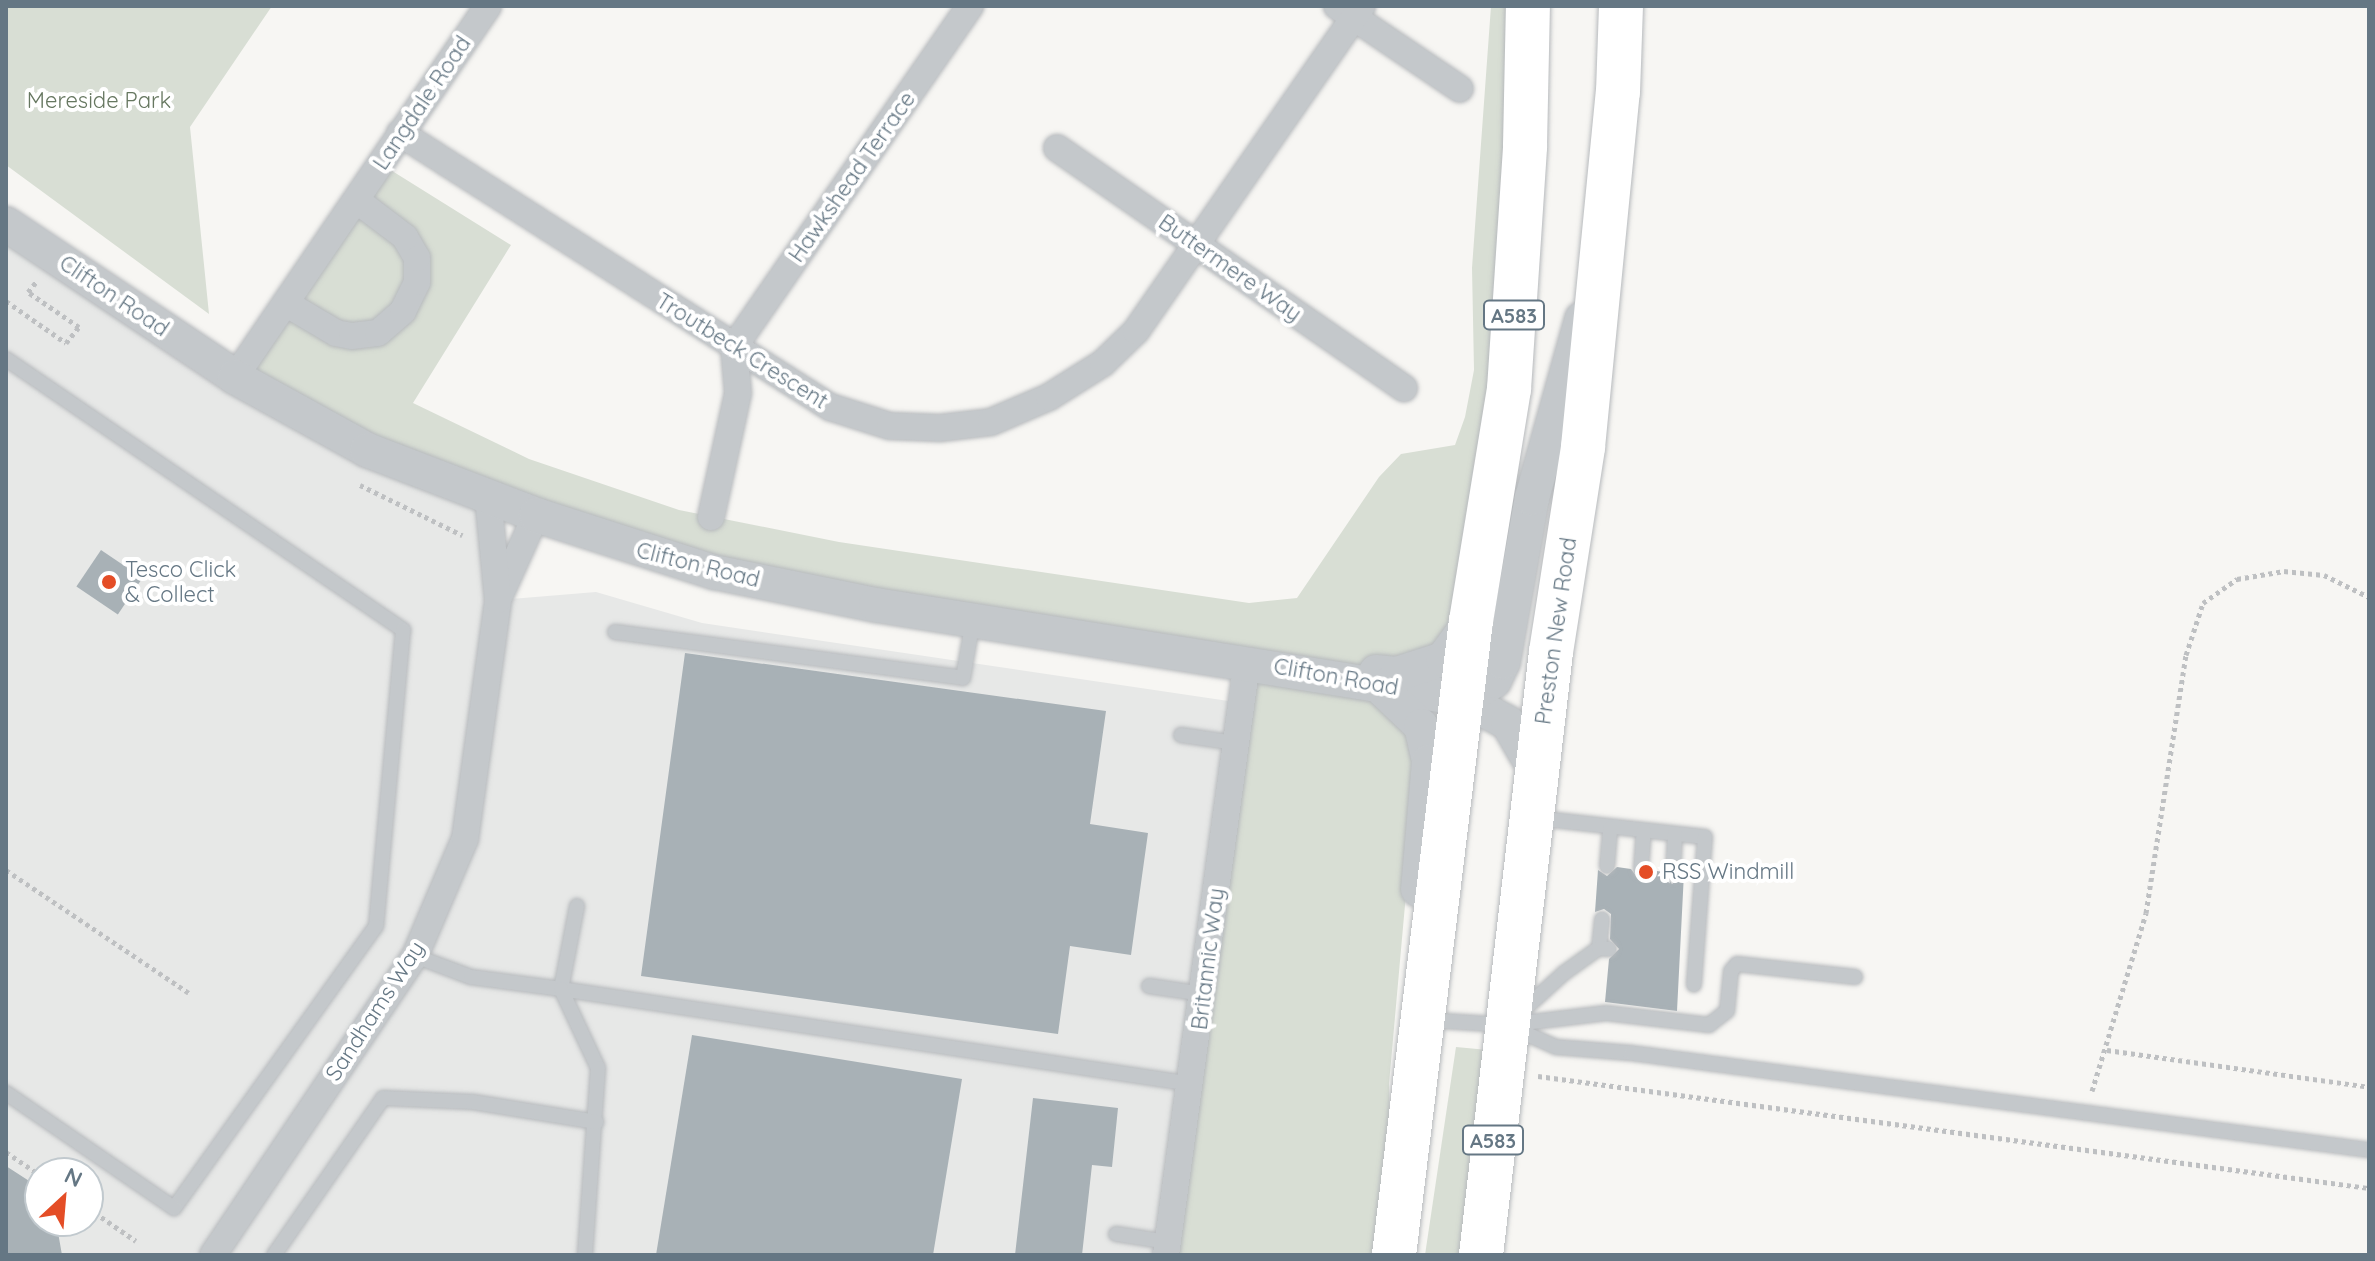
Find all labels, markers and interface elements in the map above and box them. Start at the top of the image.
street label: Langdale Road [368,31,476,175]
street label: Hawkshead Terrace [783,87,921,267]
park label: Mereside Park [27,88,171,114]
street label: Buttermere Way [1153,209,1307,327]
street label: Clifton Road [54,250,174,342]
street label: Troutbeck Crescent [651,288,833,414]
road number: A583 [1482,299,1546,331]
street label: Preston New Road [1530,536,1582,726]
street label: Clifton Road [634,537,762,593]
place label: Tesco Click & Collect [125,556,236,608]
marker: Tesco Click & Collect [100,573,118,591]
street label: Clifton Road [1272,653,1400,701]
place label: RSS Windmill [1662,859,1794,885]
marker: RSS Windmill [1637,863,1655,881]
street label: Britannic Way [1186,887,1230,1031]
street label: Sandhams Way [320,936,430,1086]
road number: A583 [1461,1124,1525,1156]
north arrow [24,1157,104,1237]
text: N [60,1161,87,1193]

